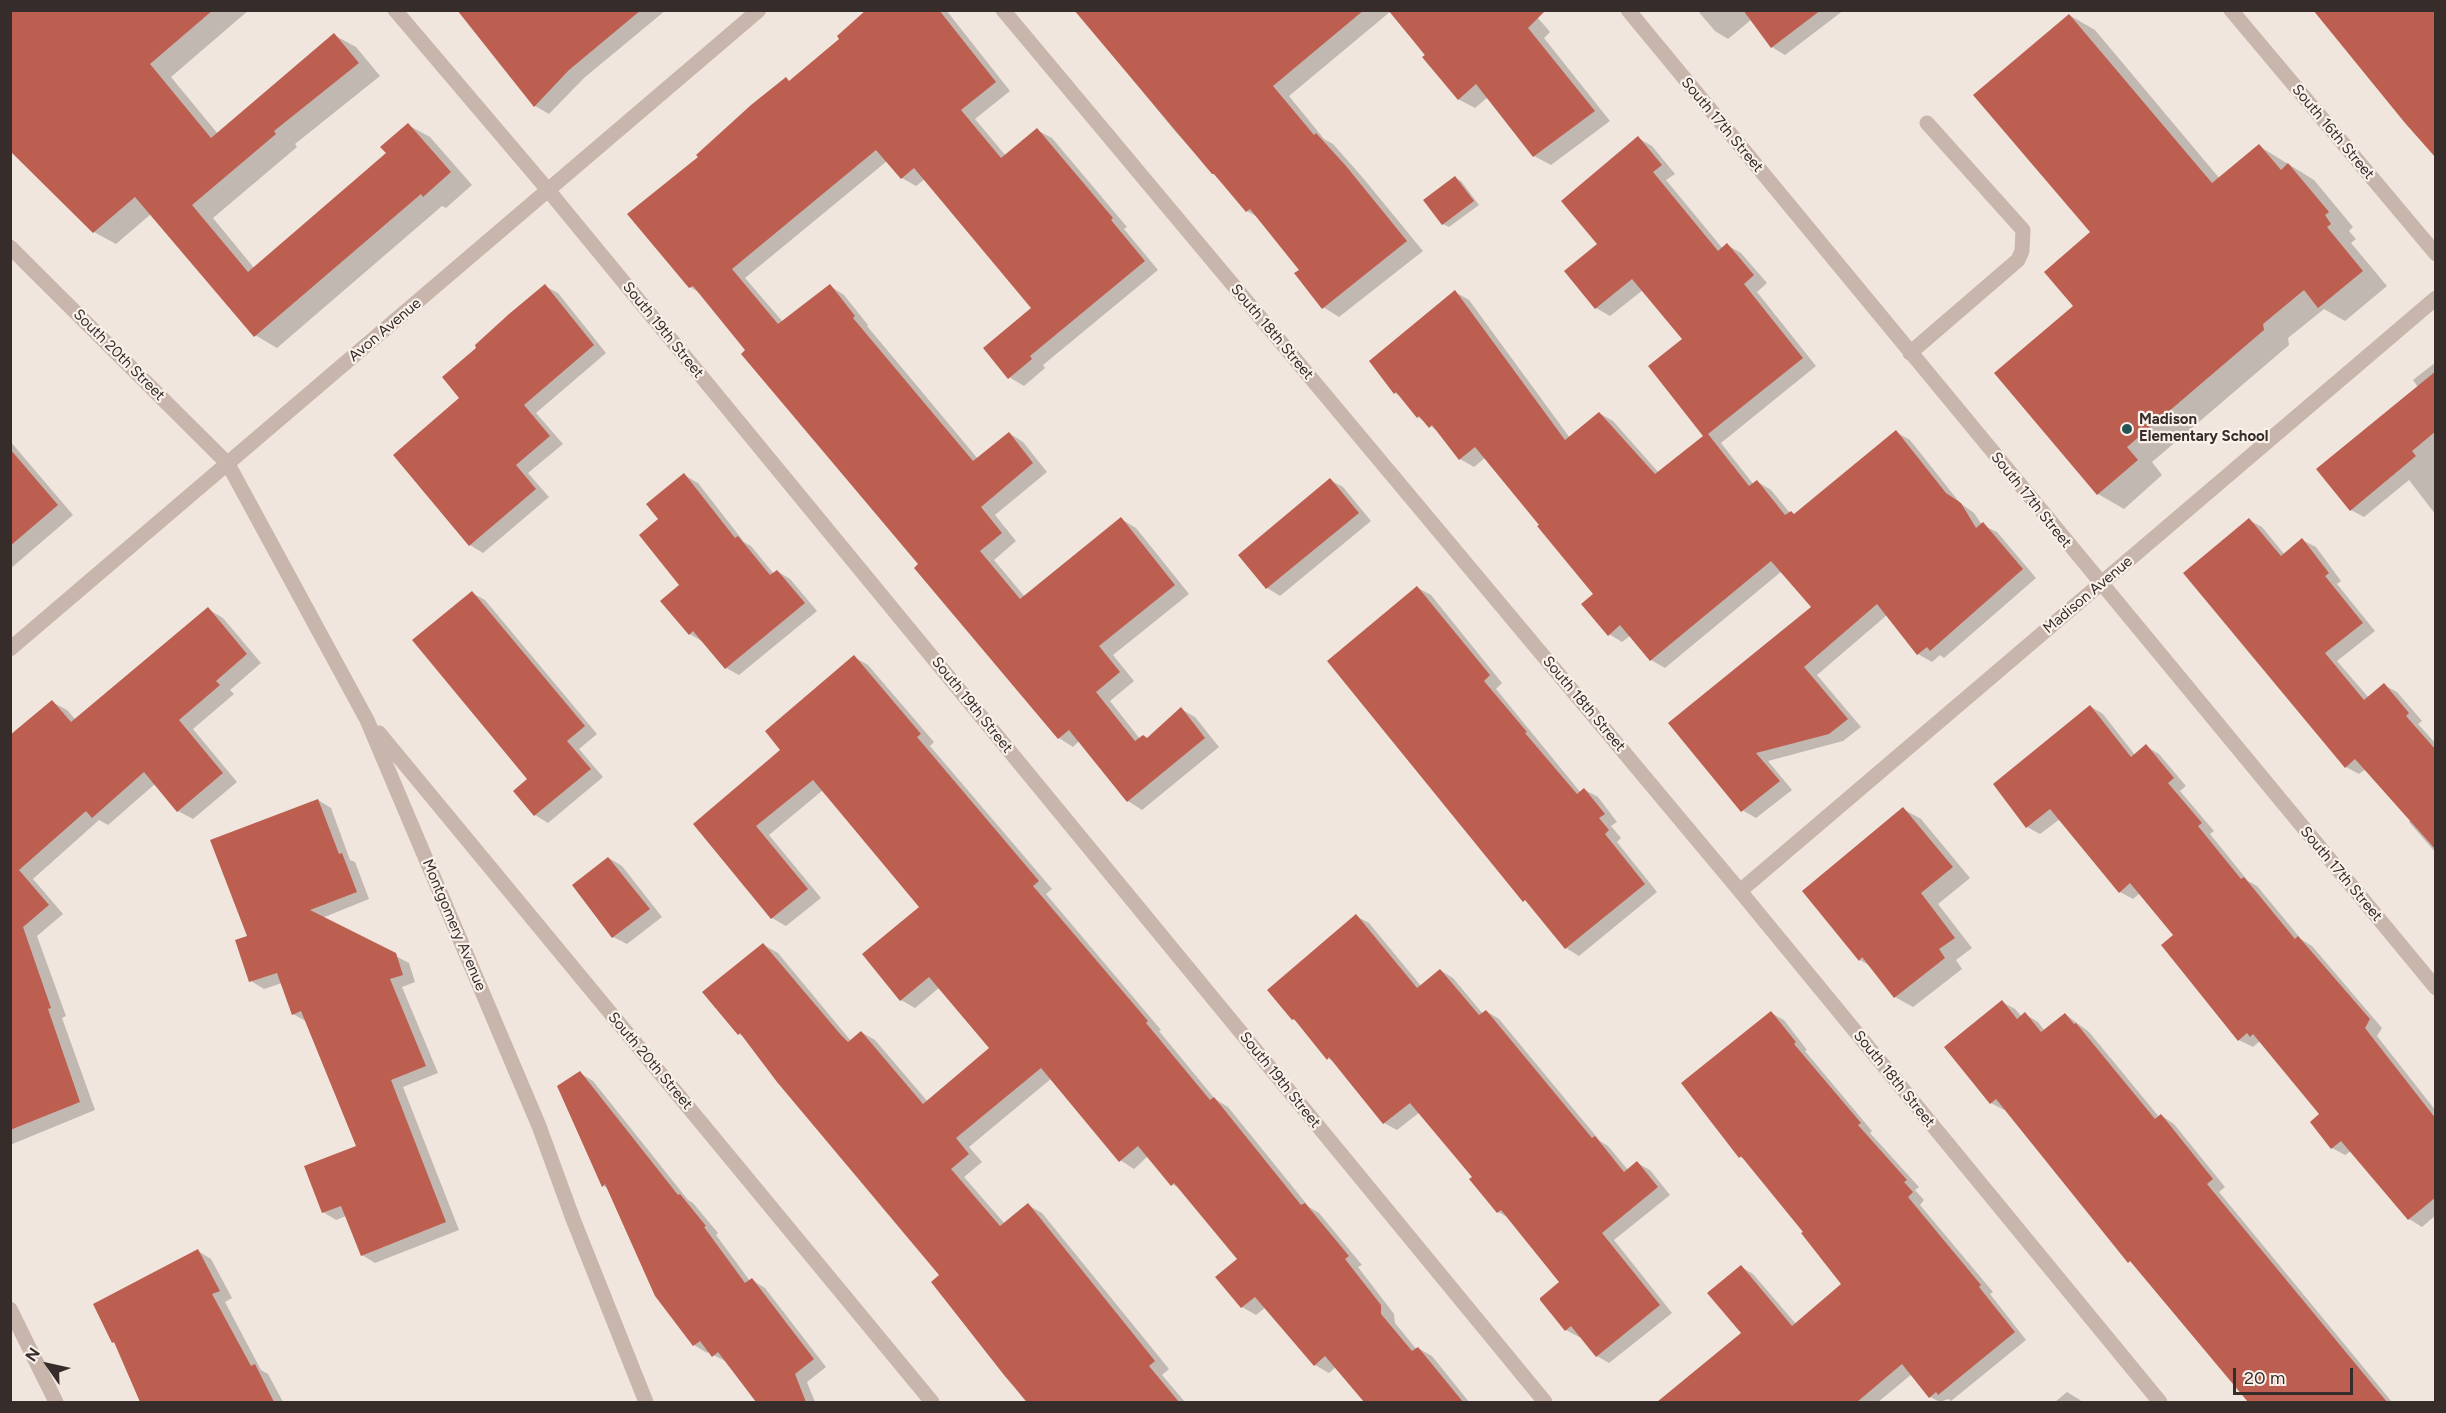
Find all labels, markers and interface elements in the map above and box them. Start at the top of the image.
street label: South 17th Street [1677,74,1767,176]
street label: South 16th Street [2288,81,2378,183]
street label: South 19th Street [619,278,707,382]
street label: South 18th Street [1227,281,1317,383]
street label: Avon Avenue [345,294,425,366]
street label: South 20th Street [70,306,168,404]
place label: Madison Elementary School [2139,411,2268,446]
marker: Madison Elementary School [2120,422,2134,436]
street label: South 17th Street [1987,448,2075,552]
street label: Madison Avenue [2040,552,2136,638]
street label: South 19th Street [928,653,1016,757]
street label: South 18th Street [1539,653,1629,755]
street label: South 17th Street [2296,823,2386,925]
street label: Montgomery Avenue [418,856,490,994]
street label: South 20th Street [604,1009,696,1113]
street label: South 18th Street [1850,1027,1938,1131]
street label: South 19th Street [1236,1028,1324,1132]
north arrow [18,1335,78,1395]
text: N [21,1344,44,1365]
scale bar [2236,1356,2356,1394]
text: 20 m [2244,1367,2285,1389]

